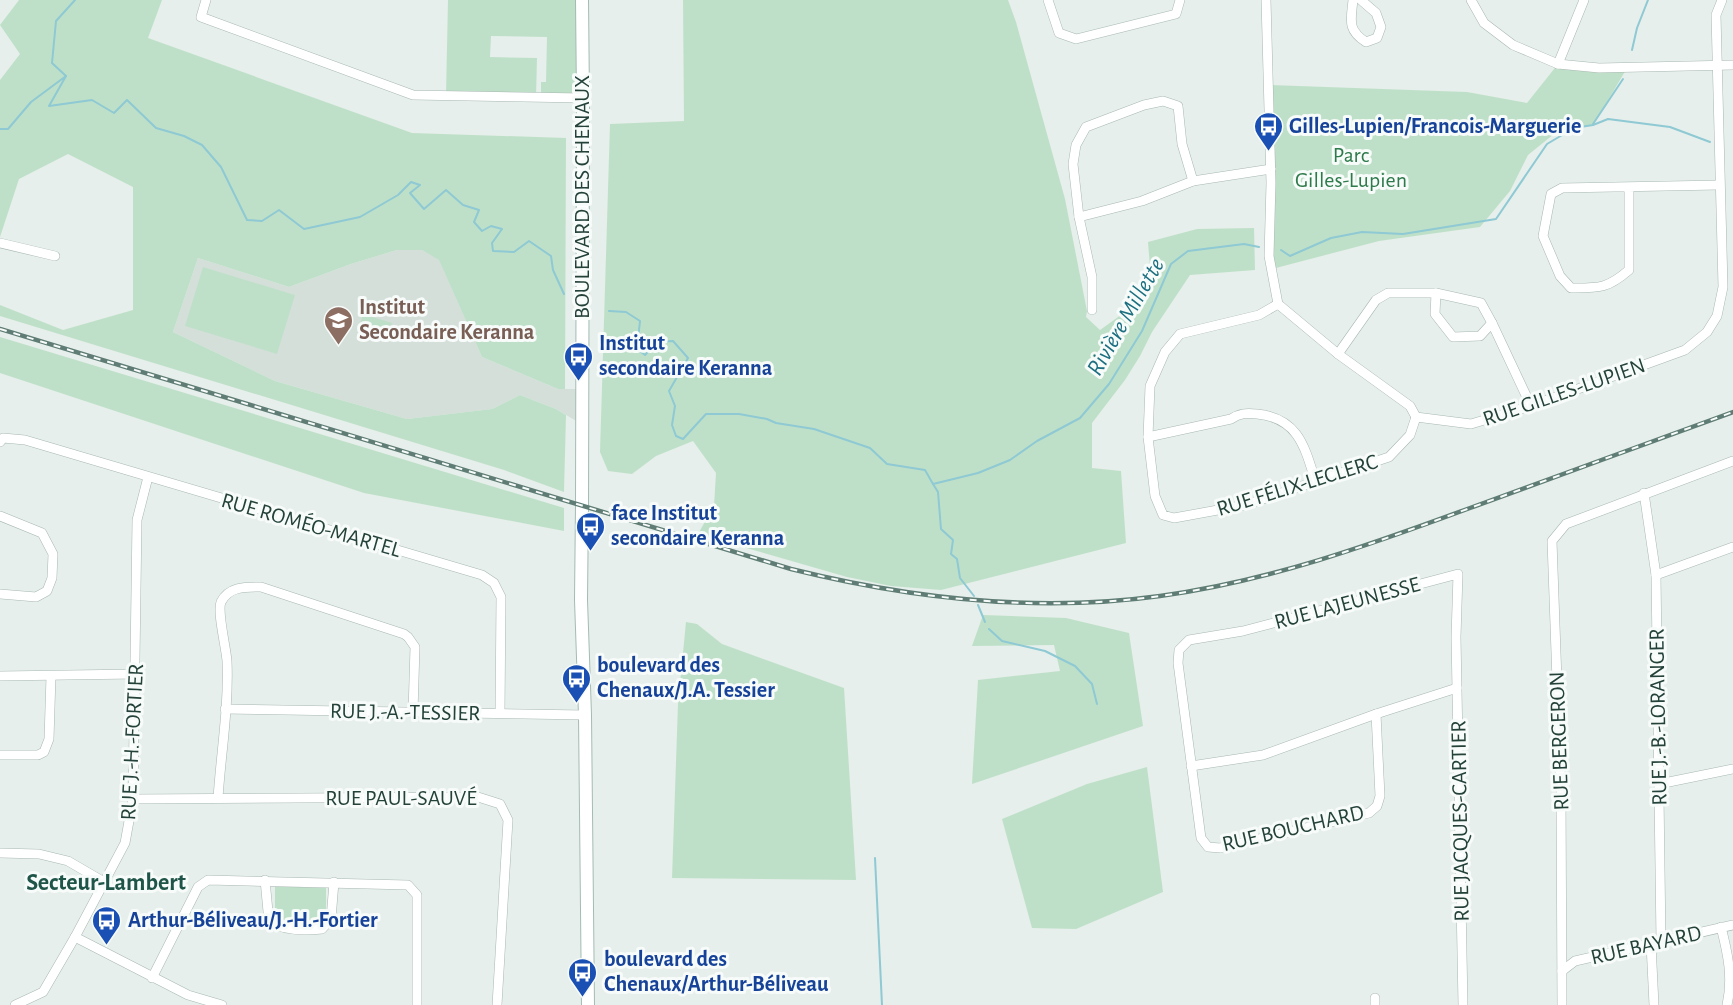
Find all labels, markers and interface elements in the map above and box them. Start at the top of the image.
street label: BOULEVARD DES CHENAUX [571,75,593,319]
bus stop icon: Gilles-Lupien/Francois-Marguerie [1252,110,1284,152]
place label: Gilles-Lupien/Francois-Marguerie [1289,115,1581,137]
park label: Parc Gilles-Lupien [1295,144,1407,191]
water label: Rivière Millette [1083,254,1169,380]
place label: Institut Secondaire Keranna [359,296,535,343]
school or university icon: Institut Secondaire Keranna [322,304,354,346]
place label: Institut secondaire Keranna [599,332,773,379]
bus stop icon: Institut secondaire Keranna [562,340,594,382]
street label: RUE GILLES-LUPIEN [1480,354,1648,430]
street label: RUE FÉLIX-LECLERC [1214,449,1380,520]
street label: RUE ROMÉO-MARTEL [219,488,404,561]
place label: face Institut secondaire Keranna [611,502,785,549]
bus stop icon: face Institut secondaire Keranna [574,510,606,552]
street label: RUE LAJEUNESSE [1272,573,1423,633]
street label: RUE J.-B.-LORANGER [1645,628,1671,806]
place label: boulevard des Chenaux/J.A. Tessier [597,654,775,701]
bus stop icon: boulevard des Chenaux/J.A. Tessier [560,662,592,704]
street label: RUE J.-H.-FORTIER [117,663,147,821]
street label: RUE BERGERON [1546,671,1572,811]
street label: RUE J.-A.-TESSIER [330,700,480,724]
street label: RUE JACQUES-CARTIER [1447,720,1473,922]
street label: RUE PAUL-SAUVÉ [325,786,477,809]
street label: RUE BOUCHARD [1220,801,1366,855]
district label: Secteur-Lambert [26,871,186,895]
bus stop icon: Arthur-Béliveau/J.-H.-Fortier [91,904,123,946]
place label: Arthur-Béliveau/J.-H.-Fortier [128,909,378,931]
street label: RUE BAYARD [1588,922,1704,968]
place label: boulevard des Chenaux/Arthur-Béliveau [604,948,829,995]
bus stop icon: boulevard des Chenaux/Arthur-Béliveau [567,956,599,998]

